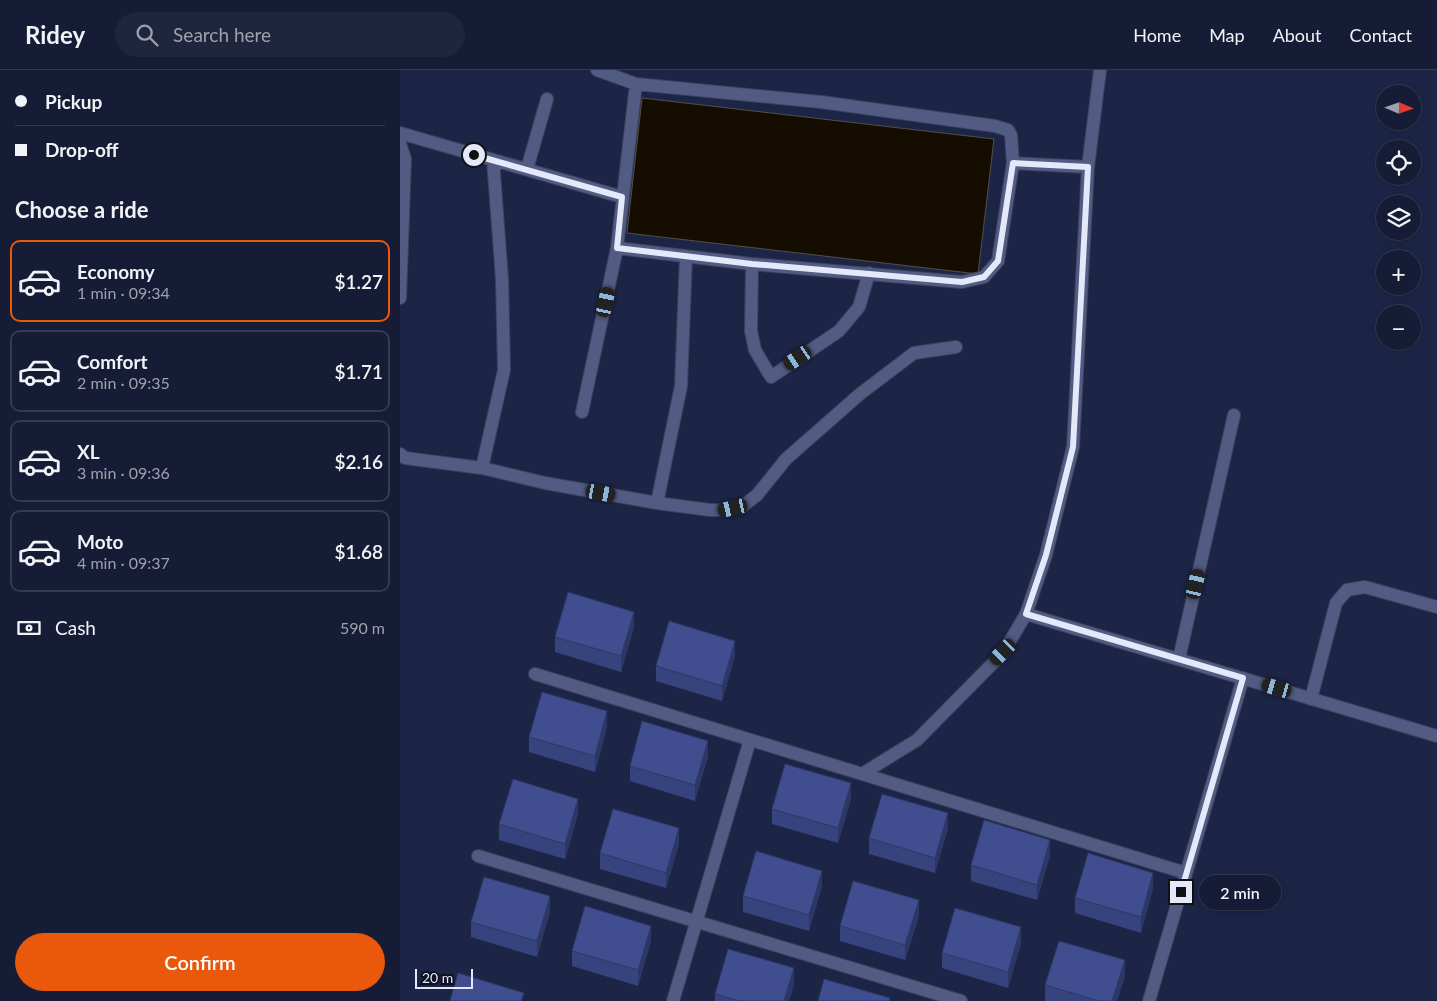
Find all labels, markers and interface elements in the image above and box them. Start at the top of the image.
search box [115,12,465,57]
text: Ridey [25,20,85,49]
icon: search [133,21,161,49]
text: Search here [173,23,271,46]
text: Home [1133,24,1181,46]
text: Map [1209,24,1245,46]
text: About [1273,24,1322,46]
text: Contact [1350,24,1412,46]
north arrow [1376,85,1421,130]
map controls [1376,85,1421,350]
text: Pickup [45,90,102,113]
text: Drop-off [45,138,119,161]
button: locate [1376,140,1421,185]
route start [463,144,485,166]
button: layers [1376,195,1421,240]
text: Choose a ride [15,196,149,223]
button: + [1376,250,1421,295]
icon: car [17,259,62,304]
text: Economy [77,260,155,283]
text: $1.27 [334,270,383,293]
text: 1 min · 09:34 [77,283,170,302]
car [595,286,616,318]
button: − [1376,305,1421,350]
car [781,343,814,373]
icon: car [17,349,62,394]
text: Comfort [77,350,148,373]
text: $1.71 [334,360,383,383]
text: 2 min · 09:35 [77,373,170,392]
icon: car [17,439,62,484]
text: XL [77,440,100,463]
text: $2.16 [334,450,383,473]
text: 3 min · 09:36 [77,463,170,482]
car [584,483,617,503]
car [716,497,749,519]
icon: car [17,529,62,574]
text: Moto [77,530,123,553]
text: $1.68 [334,540,383,563]
text: 4 min · 09:37 [77,553,170,572]
car [1185,568,1206,600]
icon: cash [15,614,43,642]
text: Cash [55,616,96,639]
text: 590 m [340,618,385,637]
car [987,636,1018,668]
car [1260,677,1293,699]
callout: 2 min [1198,874,1281,910]
route end [1170,881,1192,903]
text: 2 min [1220,883,1260,902]
button: Confirm [15,933,385,991]
scale bar [415,966,472,989]
text: 20 m [422,969,453,986]

